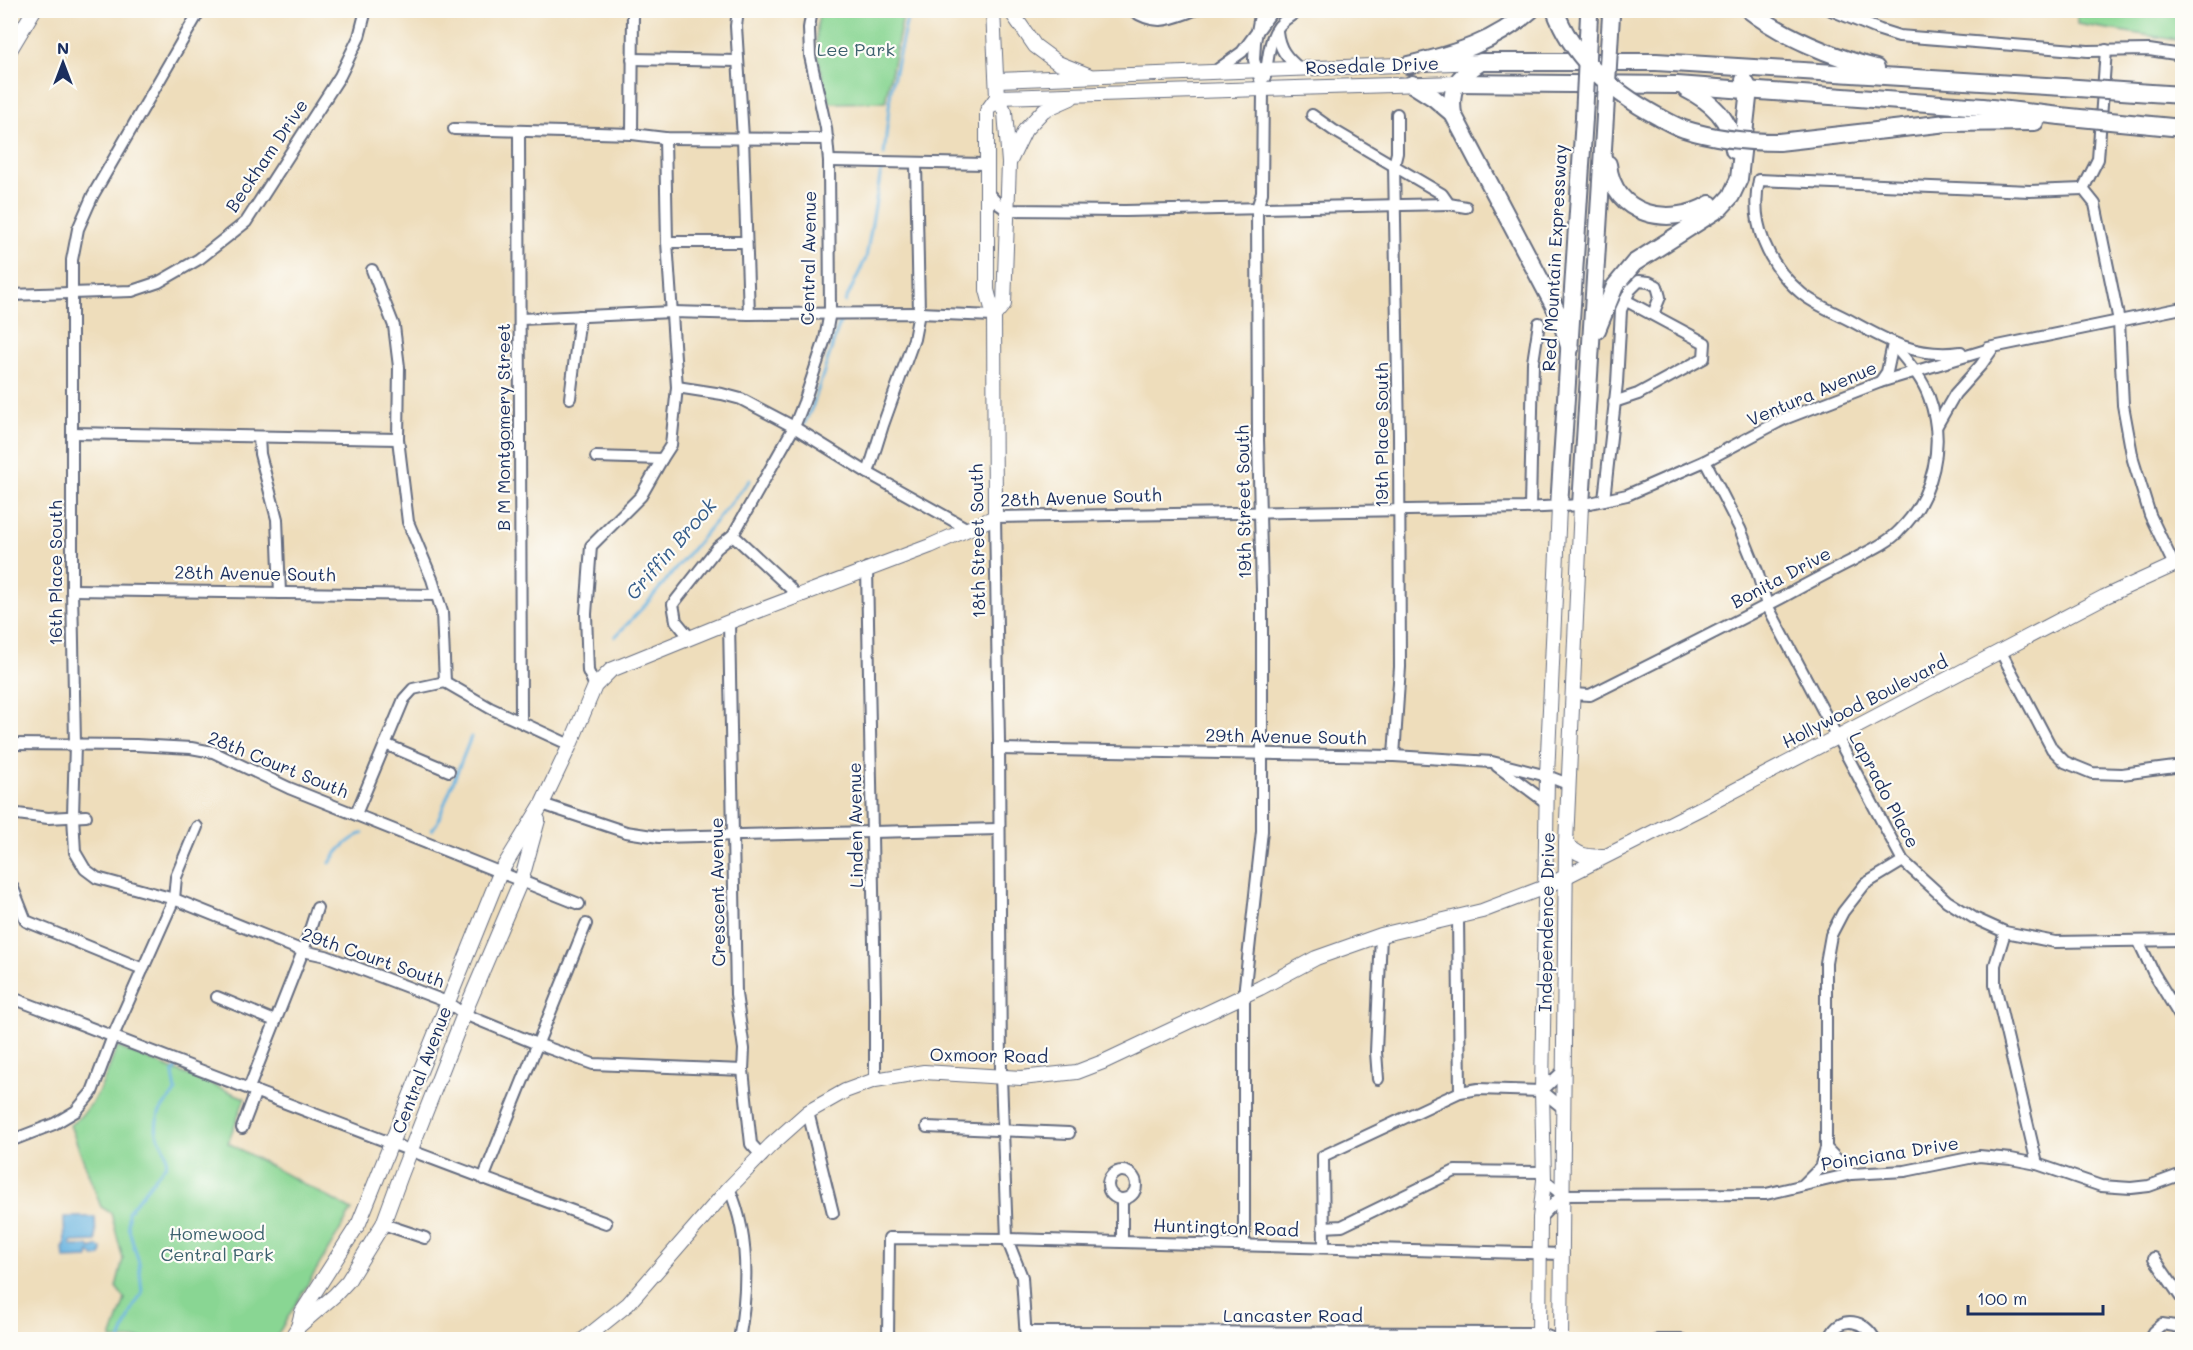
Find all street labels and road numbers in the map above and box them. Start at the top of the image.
street label: Rosedale Drive [1305,51,1439,79]
street label: Beckham Drive [219,94,313,217]
street label: Red Mountain Expressway [1536,144,1572,372]
street label: Central Avenue [795,190,821,326]
street label: B M Montgomery Street [491,323,515,531]
street label: Ventura Avenue [1743,355,1880,431]
street label: 19th Place South [1369,362,1393,508]
street label: 19th Street South [1230,425,1256,579]
street label: 18th Street South [964,464,990,618]
street label: 28th Avenue South [1000,482,1162,512]
street label: 16th Place South [43,500,67,646]
street label: Bonita Drive [1726,541,1835,613]
street label: 28th Avenue South [174,560,336,586]
street label: Hollywood Boulevard [1778,649,1952,753]
street label: 29th Avenue South [1205,723,1367,749]
street label: 28th Court South [205,725,352,803]
street label: Laprado Place [1844,727,1926,852]
street label: Linden Avenue [842,762,868,888]
street label: Crescent Avenue [704,817,730,967]
street label: Independence Drive [1532,832,1560,1012]
street label: 29th Court South [299,921,448,993]
street label: Central Avenue [386,1002,456,1137]
street label: Oxmoor Road [929,1042,1049,1068]
street label: Poinciana Drive [1819,1130,1960,1176]
street label: Huntington Road [1153,1212,1299,1242]
street label: Lancaster Road [1223,1303,1363,1327]

